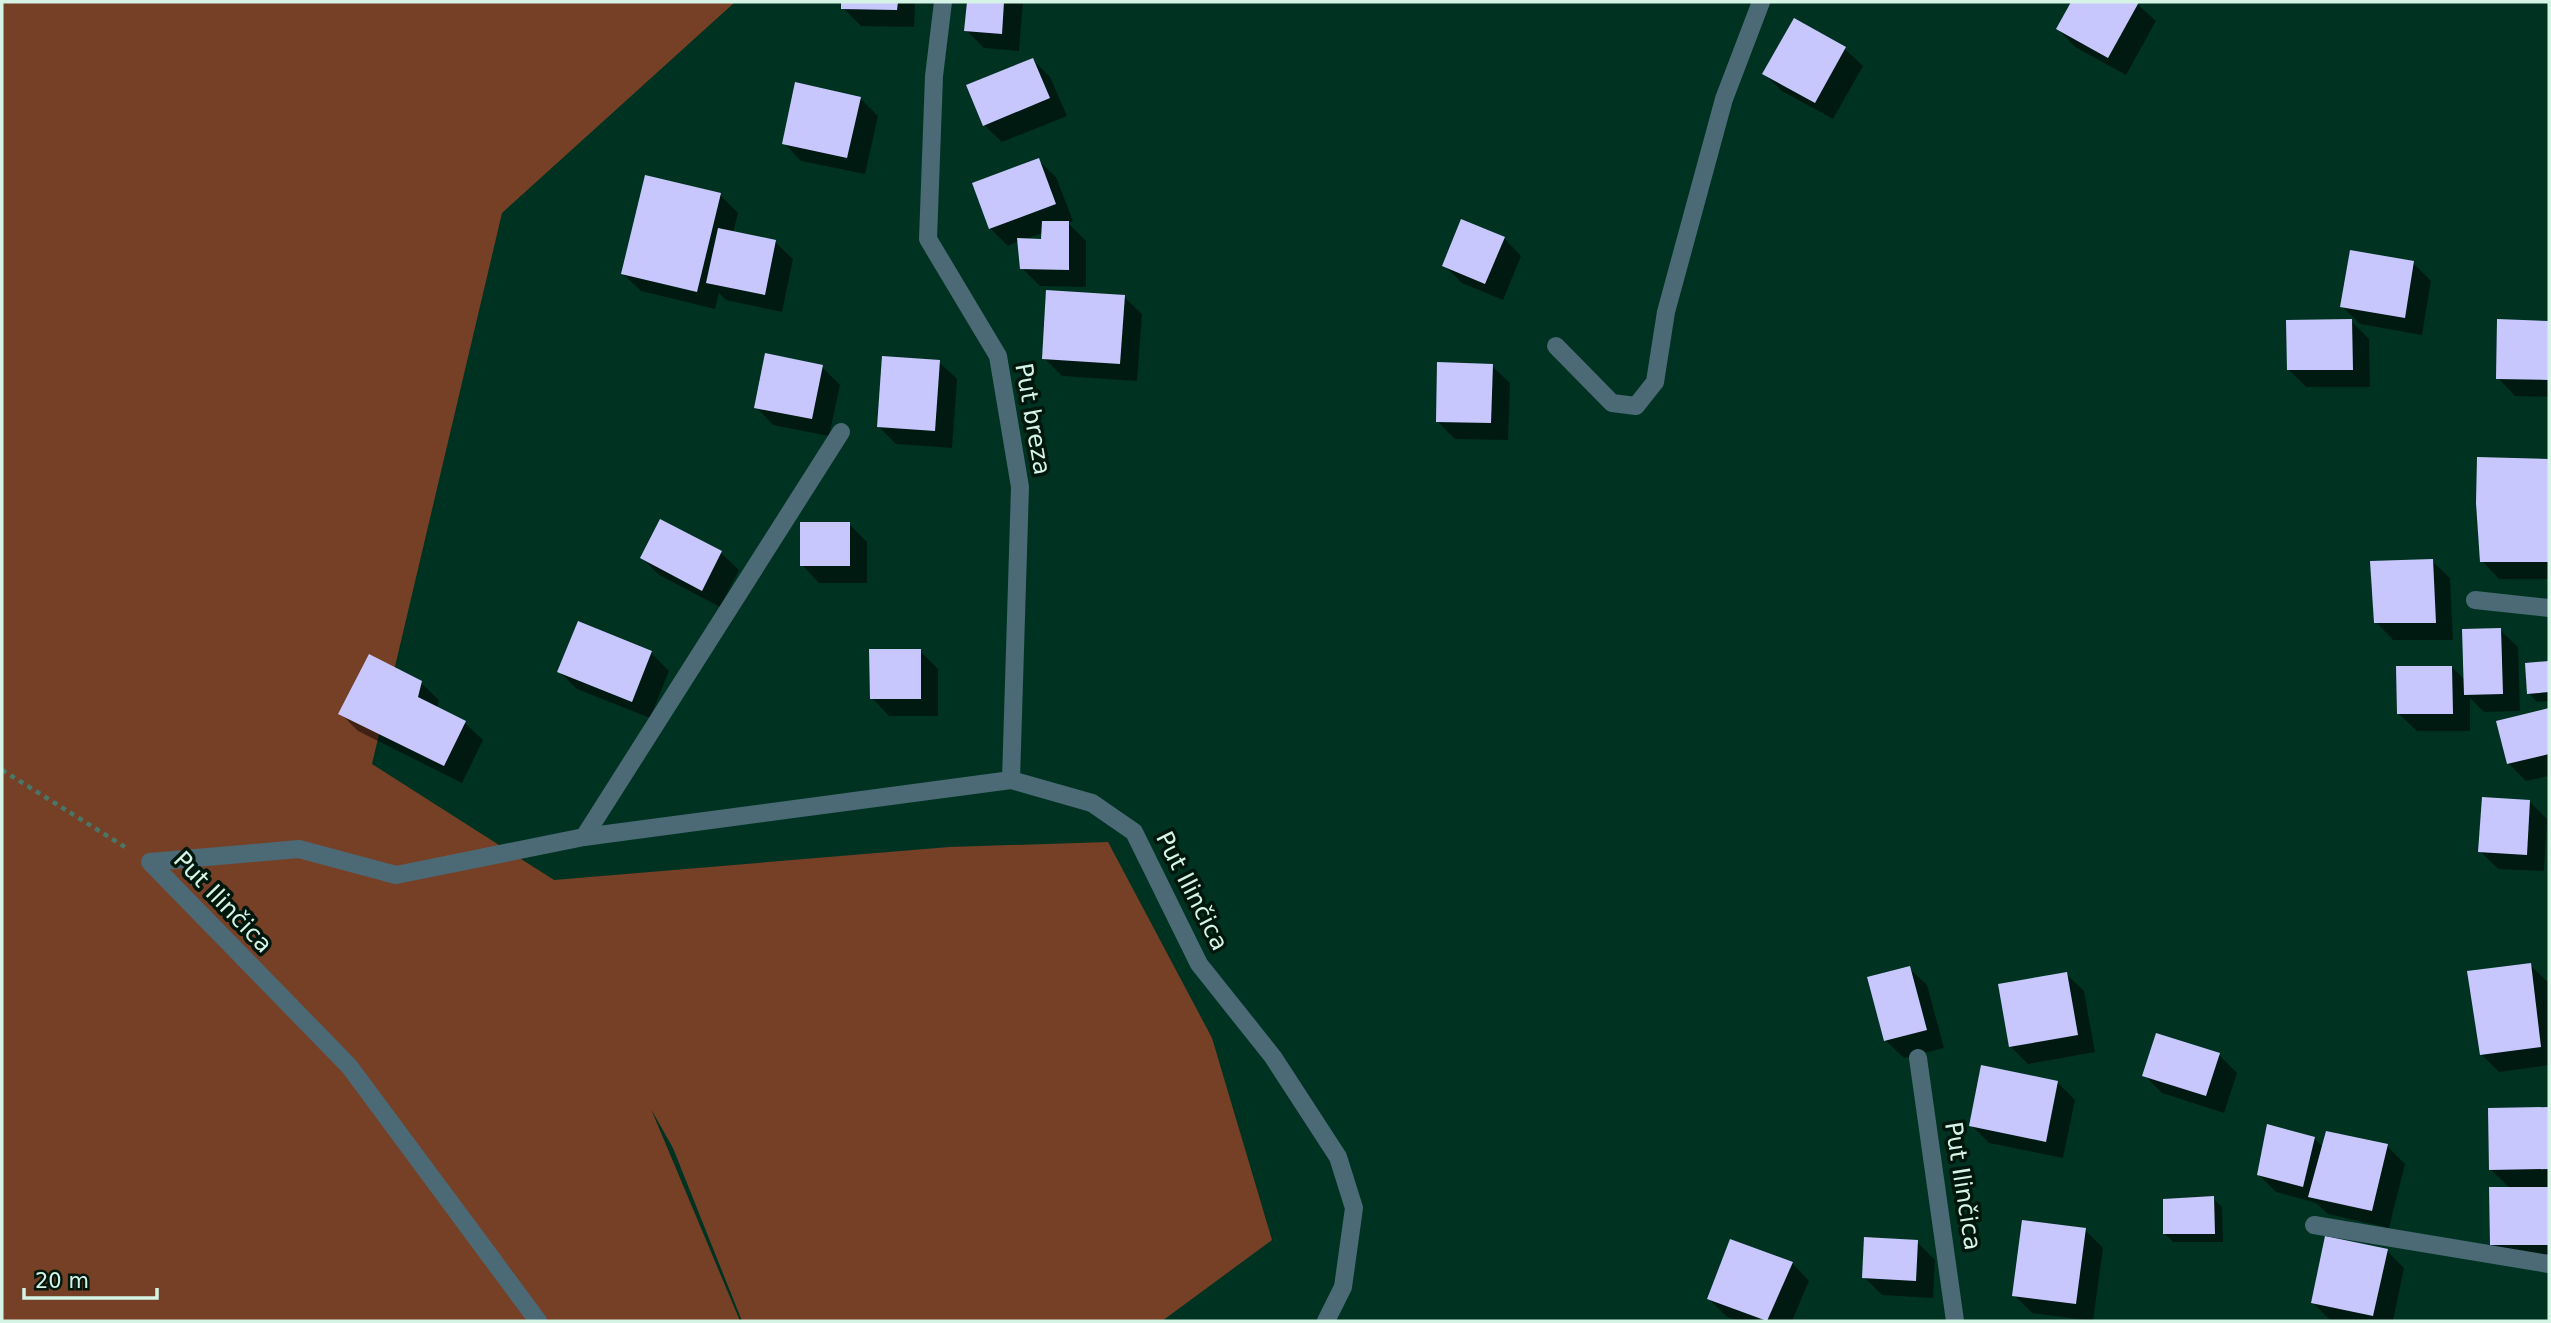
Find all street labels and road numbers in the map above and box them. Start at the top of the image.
street label: Put breza [1009,361,1057,477]
street label: Put Ilinčica [1150,827,1234,955]
street label: Put Ilinčica [168,846,278,958]
street label: Put Ilinčica [1939,1120,1987,1252]

